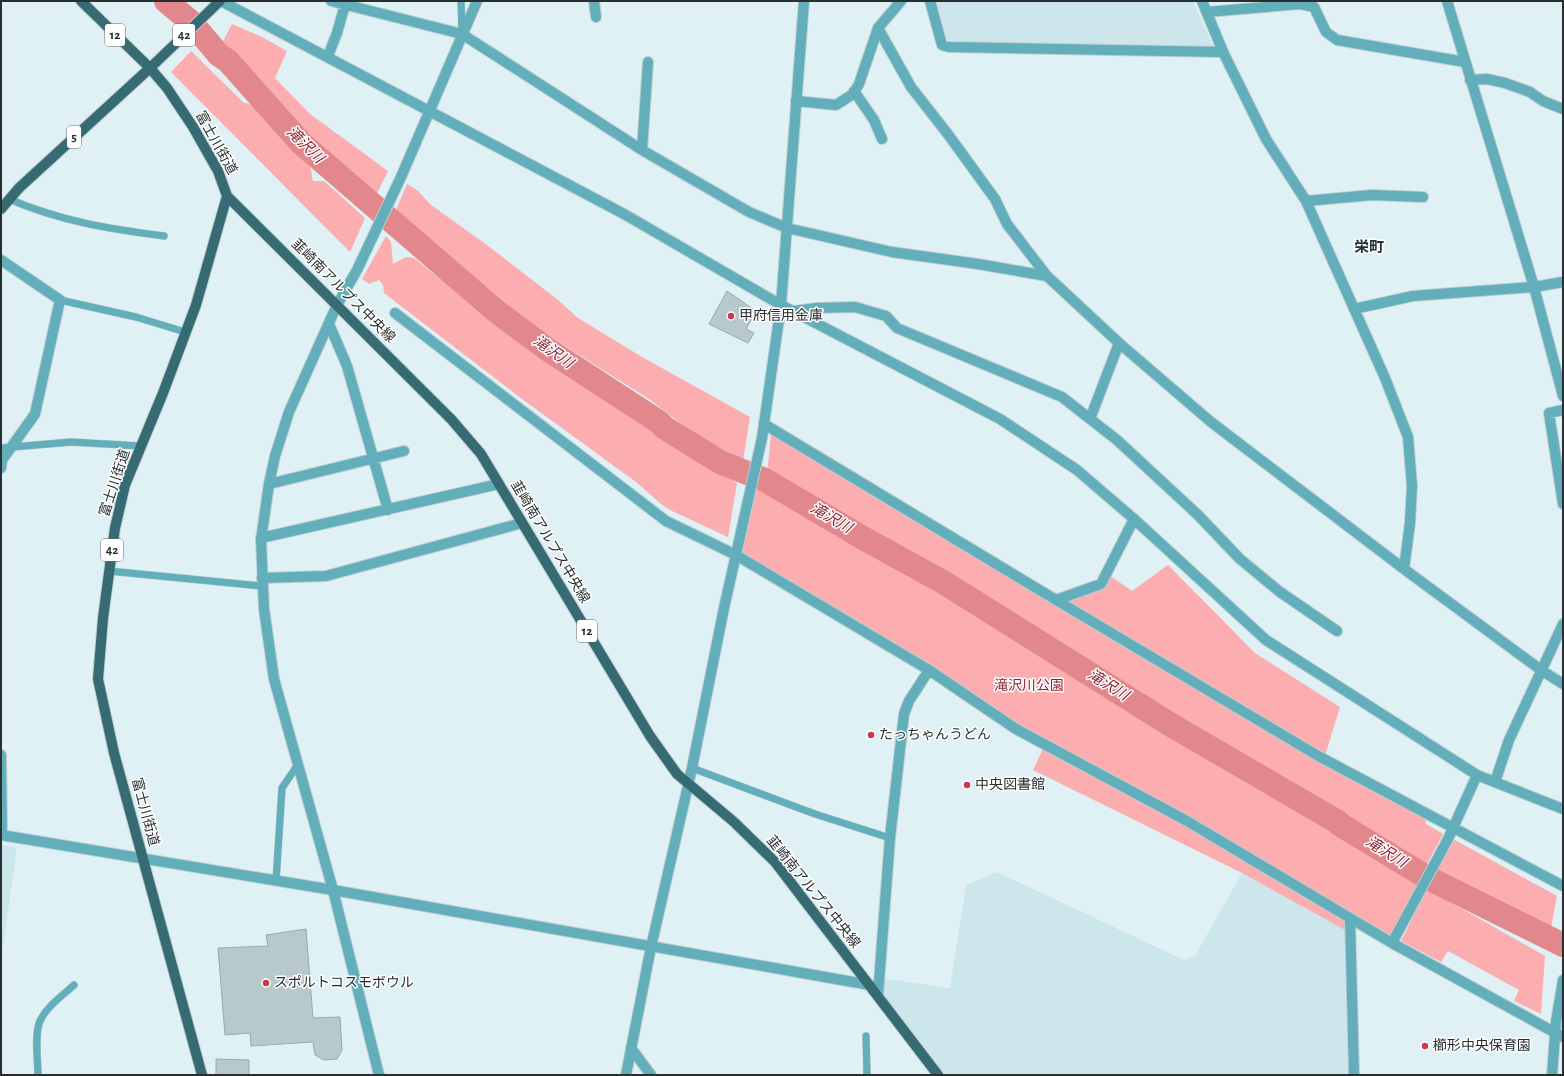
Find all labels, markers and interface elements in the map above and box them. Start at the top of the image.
road number: 12 [105,24,125,46]
road number: 42 [173,24,195,46]
street label: 富士川街道 [193,109,240,177]
water label: 滝沢川 [284,123,329,167]
road number: 5 [67,126,81,148]
street label: 韮崎南アルプス中央線 [289,236,398,345]
district label: 栄町 [1354,239,1384,255]
place label: 甲府信用金庫 [739,308,823,323]
marker: 甲府信用金庫 [726,311,736,321]
water label: 滝沢川 [530,332,578,372]
street label: 富士川街道 [97,447,132,518]
street label: 韮崎南アルプス中央線 [508,478,593,606]
water label: 滝沢川 [808,499,856,537]
road number: 42 [101,539,123,561]
road number: 12 [577,620,597,642]
water label: 滝沢川 [1085,666,1133,704]
park label: 滝沢川公園 [994,678,1064,693]
place label: たっちゃんうどん [879,727,991,742]
marker: たっちゃんうどん [866,730,876,740]
street label: 富士川街道 [129,776,162,848]
place label: 中央図書館 [975,777,1045,792]
marker: 中央図書館 [962,780,972,790]
street label: 韮崎南アルプス中央線 [764,833,863,951]
water label: 滝沢川 [1363,833,1411,871]
place label: スポルトコスモボウル [274,975,414,990]
marker: スポルトコスモボウル [261,978,271,988]
place label: 櫛形中央保育園 [1433,1038,1531,1053]
marker: 櫛形中央保育園 [1420,1041,1430,1051]

